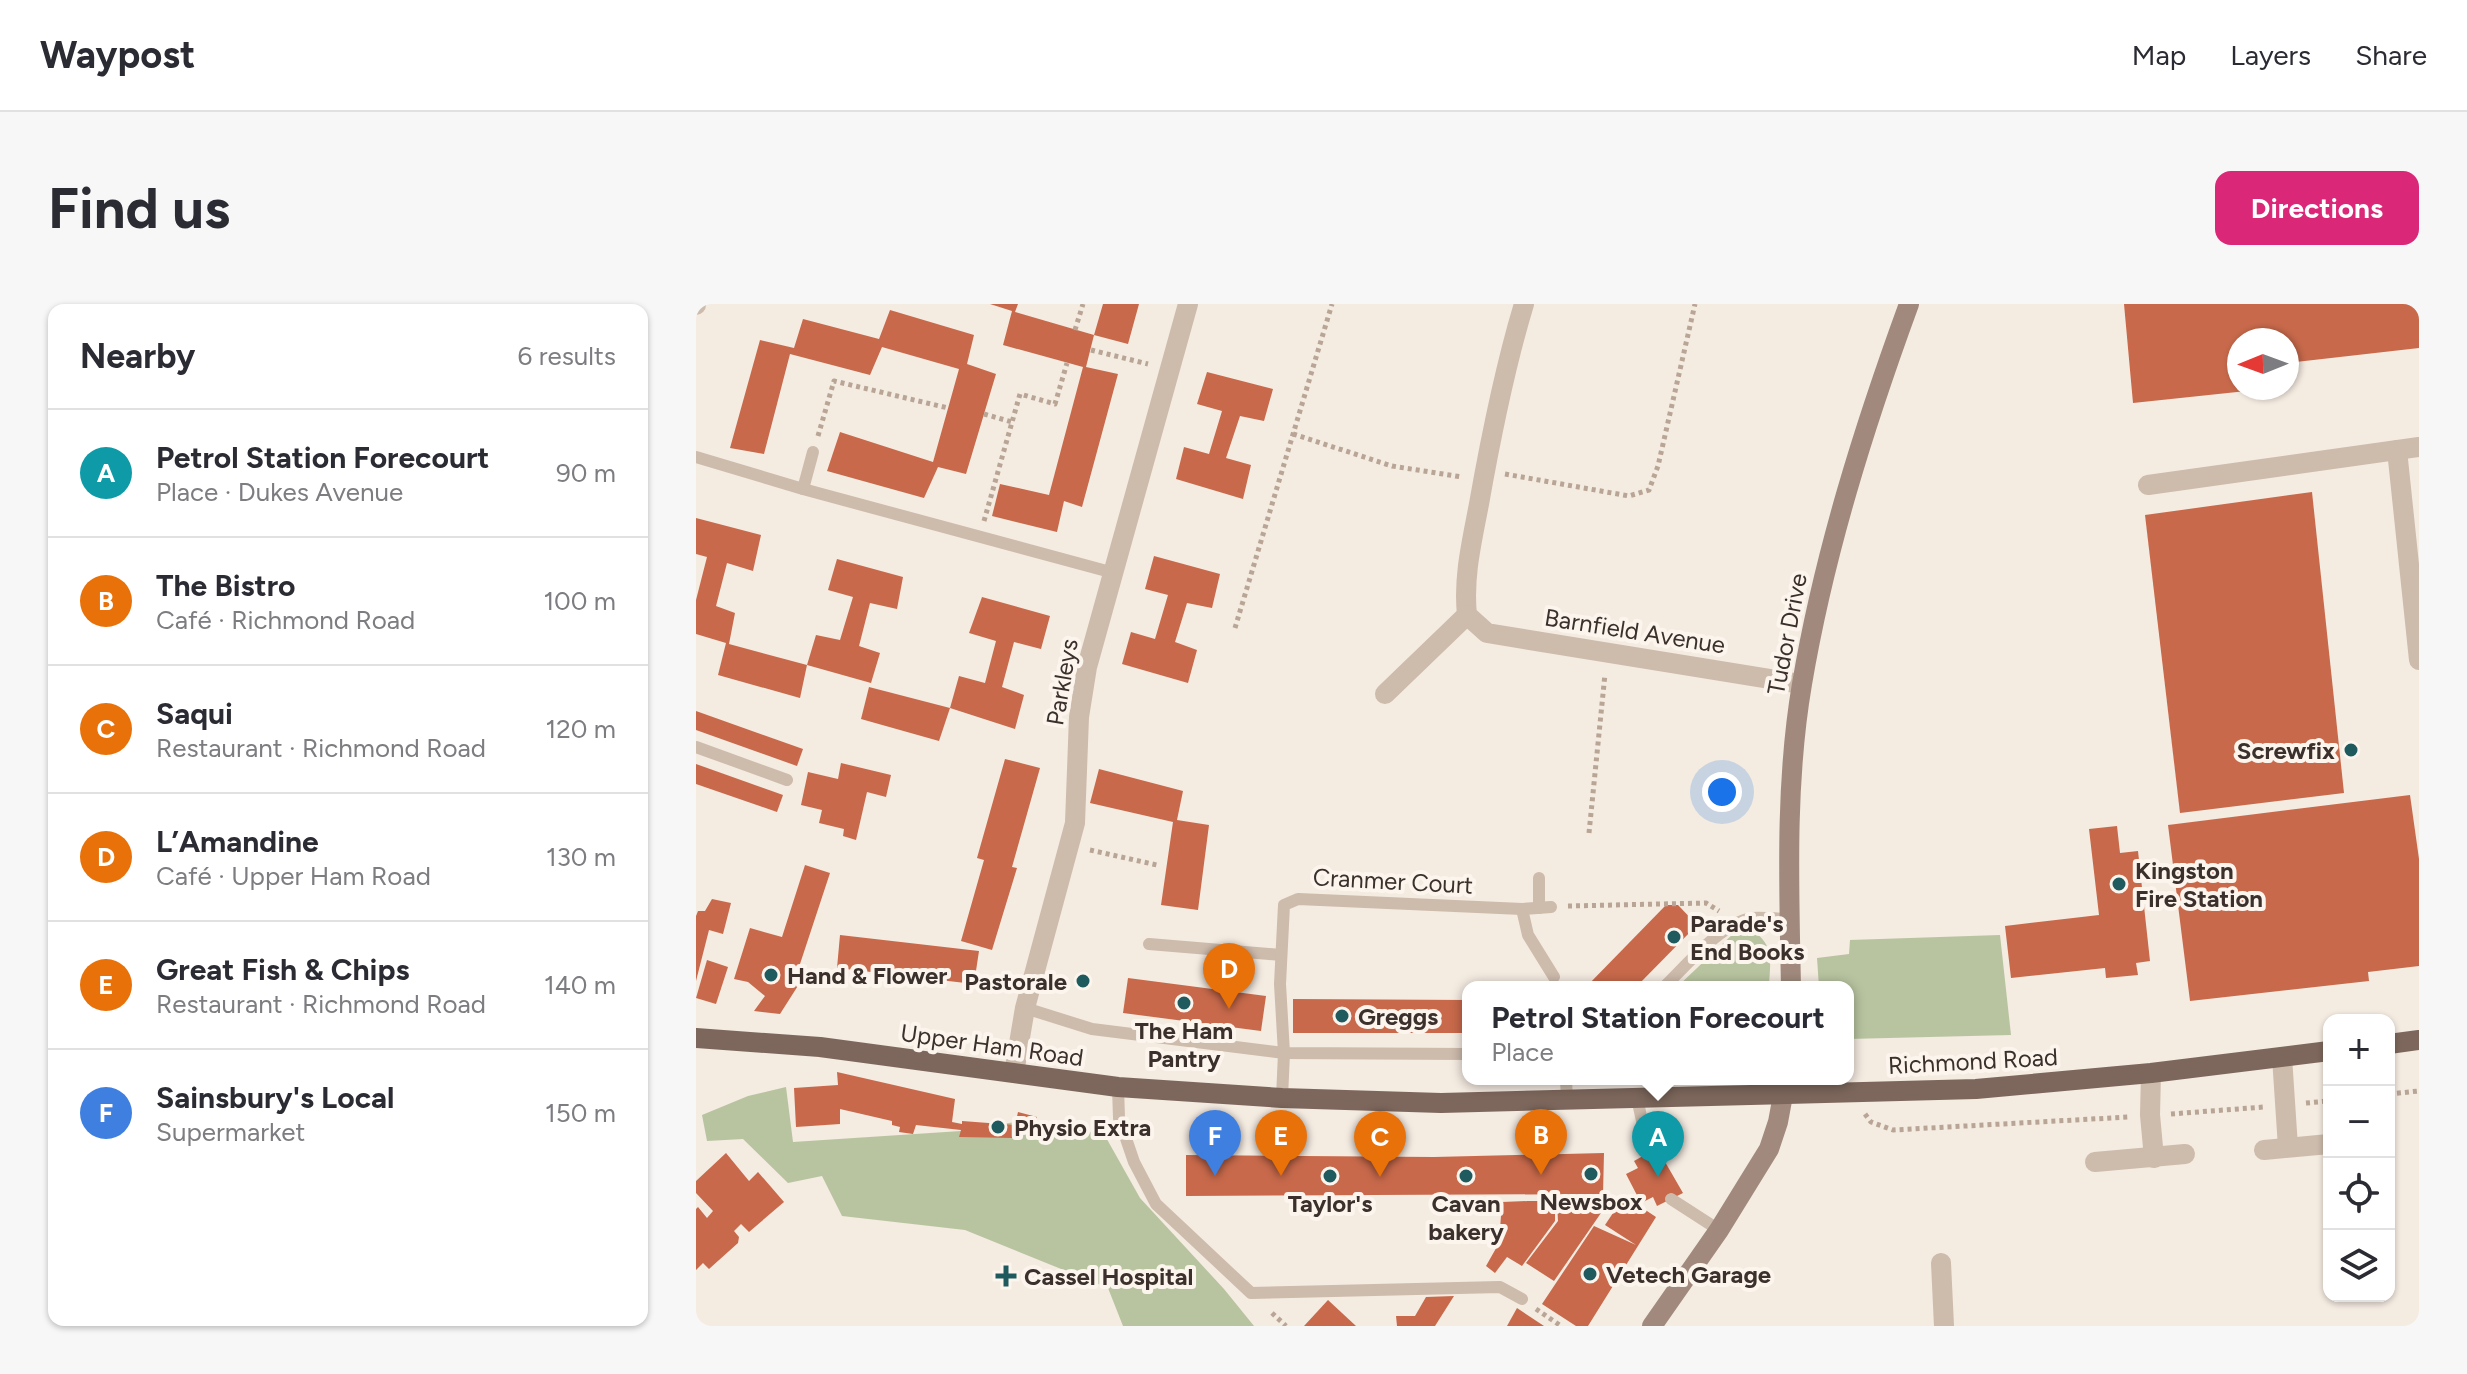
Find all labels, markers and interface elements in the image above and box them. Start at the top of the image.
text: Waypost [40,32,195,78]
text: Map [2132,38,2186,72]
text: Layers [2230,38,2311,72]
text: Share [2355,38,2427,72]
button: Directions [2215,171,2419,245]
text: Find us [48,175,230,242]
north arrow [2227,328,2299,400]
text: Nearby [80,336,195,377]
text: 6 results [518,340,616,372]
text: Petrol Station Forecourt [156,439,489,476]
text: A [97,457,115,489]
text: 90 m [556,457,616,489]
text: Place · Dukes Avenue [156,476,403,508]
text: The Bistro [156,567,295,604]
street label: Tudor Drive [1761,571,1813,697]
text: B [98,585,114,617]
text: 100 m [543,585,616,617]
street label: Barnfield Avenue [1543,602,1727,660]
text: Café · Richmond Road [156,604,415,636]
street label: Parkleys [1040,636,1084,728]
text: Saqui [156,695,233,732]
text: C [97,713,115,745]
text: 120 m [546,713,616,745]
text: Restaurant · Richmond Road [156,732,486,764]
place label: Screwfix [2237,736,2335,765]
marker: Screwfix [2342,741,2360,759]
your location [1702,772,1742,812]
text: L’Amandine [156,823,319,860]
text: D [97,841,115,873]
text: 130 m [546,841,616,873]
place label: Kingston Fire Station [2135,856,2263,913]
text: Café · Upper Ham Road [156,860,431,892]
street label: Cranmer Court [1312,862,1474,900]
marker: Kingston Fire Station [2110,875,2128,893]
place label: Parade's End Books [1690,909,1804,966]
marker: Parade's End Books [1665,928,1683,946]
pin: D [1203,943,1255,1009]
text: Great Fish & Chips [156,951,409,988]
place label: Hand & Flower [787,961,947,990]
marker: Hand & Flower [762,966,780,984]
place label: Pastorale [964,967,1067,996]
text: E [98,969,114,1001]
text: 140 m [544,969,616,1001]
marker: Pastorale [1074,972,1092,990]
popup [1462,981,1854,1085]
text: Restaurant · Richmond Road [156,988,486,1020]
marker: The Ham Pantry [1175,994,1193,1012]
text: Petrol Station Forecourt [1491,999,1825,1036]
place label: Greggs [1358,1002,1438,1031]
marker: Greggs [1333,1007,1351,1025]
map controls [2323,1014,2395,1302]
button: + [2323,1014,2395,1086]
place label: The Ham Pantry [1135,1016,1233,1073]
street label: Upper Ham Road [899,1018,1085,1072]
text: Place [1491,1036,1554,1068]
street label: Richmond Road [1887,1042,2059,1080]
text: Sainsbury's Local [156,1079,394,1116]
button: − [2323,1086,2395,1158]
text: F [99,1097,113,1129]
text: 150 m [545,1097,616,1129]
pin: B [1515,1109,1567,1175]
pin: F [1189,1110,1241,1176]
pin: E [1255,1110,1307,1176]
pin: C [1354,1111,1406,1177]
pin: A [1632,1111,1684,1177]
place label: Physio Extra [1014,1113,1151,1142]
text: Supermarket [156,1116,305,1148]
marker: Physio Extra [989,1118,1007,1136]
button: locate [2323,1158,2395,1230]
marker: Newsbox [1582,1165,1600,1183]
marker: Taylor's [1321,1167,1339,1185]
marker: Cavan bakery [1457,1167,1475,1185]
place label: Newsbox [1539,1187,1643,1216]
place label: Taylor's [1288,1189,1372,1218]
place label: Cavan bakery [1428,1189,1504,1246]
button: layers [2323,1230,2395,1302]
place label: Vetech Garage [1606,1260,1771,1289]
place label: Cassel Hospital [1024,1262,1193,1291]
marker: Cassel Hospital [995,1265,1017,1287]
marker: Vetech Garage [1581,1265,1599,1283]

